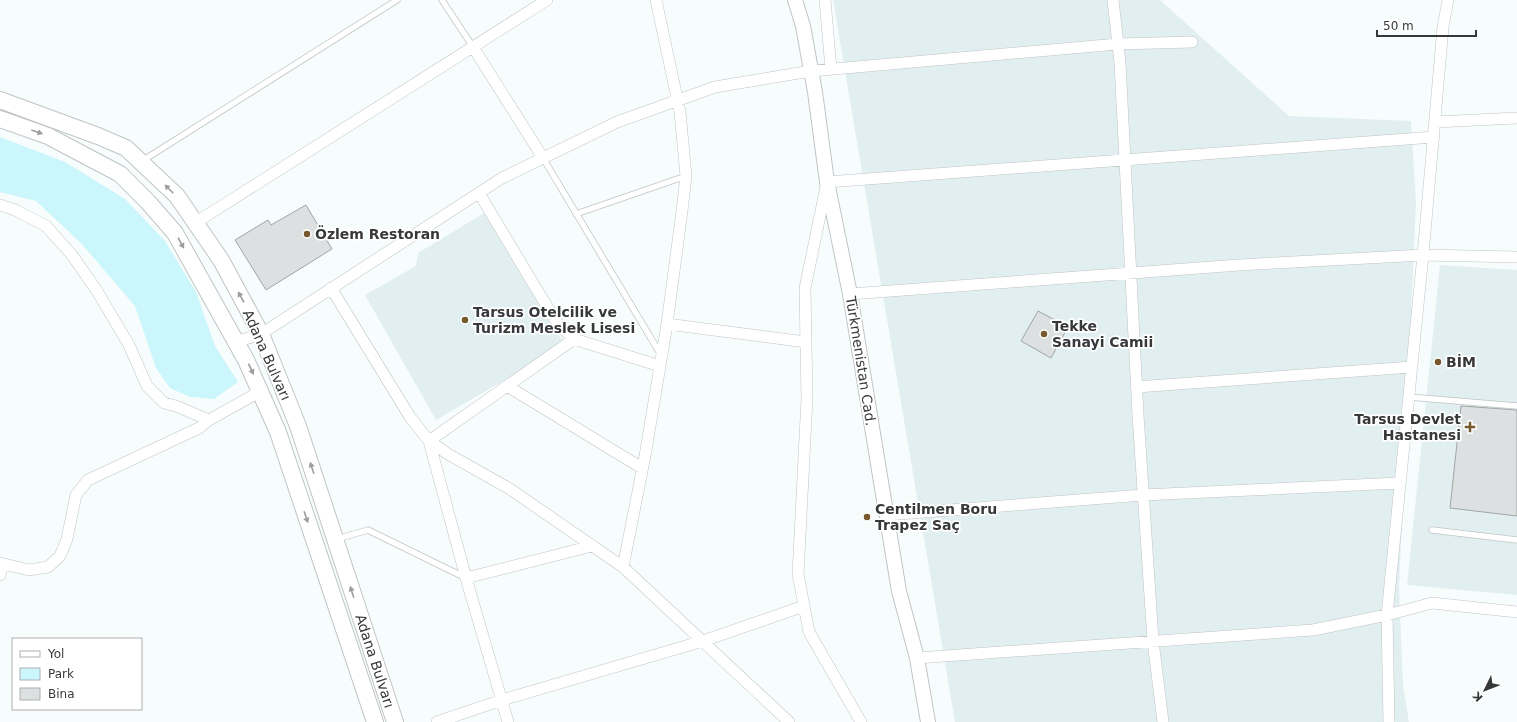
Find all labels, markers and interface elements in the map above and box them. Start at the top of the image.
scale bar [1377,12,1476,38]
text: 50 m [1383,19,1414,33]
one-way arrow [31,129,43,135]
one-way arrow [164,184,174,194]
place label: Özlem Restoran [315,225,440,242]
marker: Özlem Restoran [302,229,312,239]
one-way arrow [178,237,185,249]
one-way arrow [237,291,244,303]
street label: Türkmenistan Cad. [843,294,879,427]
place label: Tarsus Otelcilik ve Turizm Meslek Lisesi [473,304,635,336]
street label: Adana Bulvarı [240,307,294,403]
marker: Tarsus Otelcilik ve Turizm Meslek Lisesi [460,315,470,325]
place label: Tekke Sanayi Camii [1052,318,1153,350]
marker: Tekke Sanayi Camii [1039,329,1049,339]
place label: BİM [1446,354,1476,370]
marker: BİM [1433,357,1443,367]
one-way arrow [248,364,254,375]
place label: Tarsus Devlet Hastanesi [1354,411,1461,443]
marker: Tarsus Devlet Hastanesi [1464,421,1476,433]
one-way arrow [309,462,315,474]
place label: Centilmen Boru Trapez Saç [875,501,997,533]
one-way arrow [304,511,310,523]
marker: Centilmen Boru Trapez Saç [862,512,872,522]
one-way arrow [349,585,355,597]
street label: Adana Bulvarı [352,612,398,710]
legend [12,638,142,710]
text: Yol [47,647,64,661]
text: Park [48,667,74,681]
north arrow [1465,670,1505,710]
text: Bina [48,687,75,701]
text: K [1470,689,1486,704]

